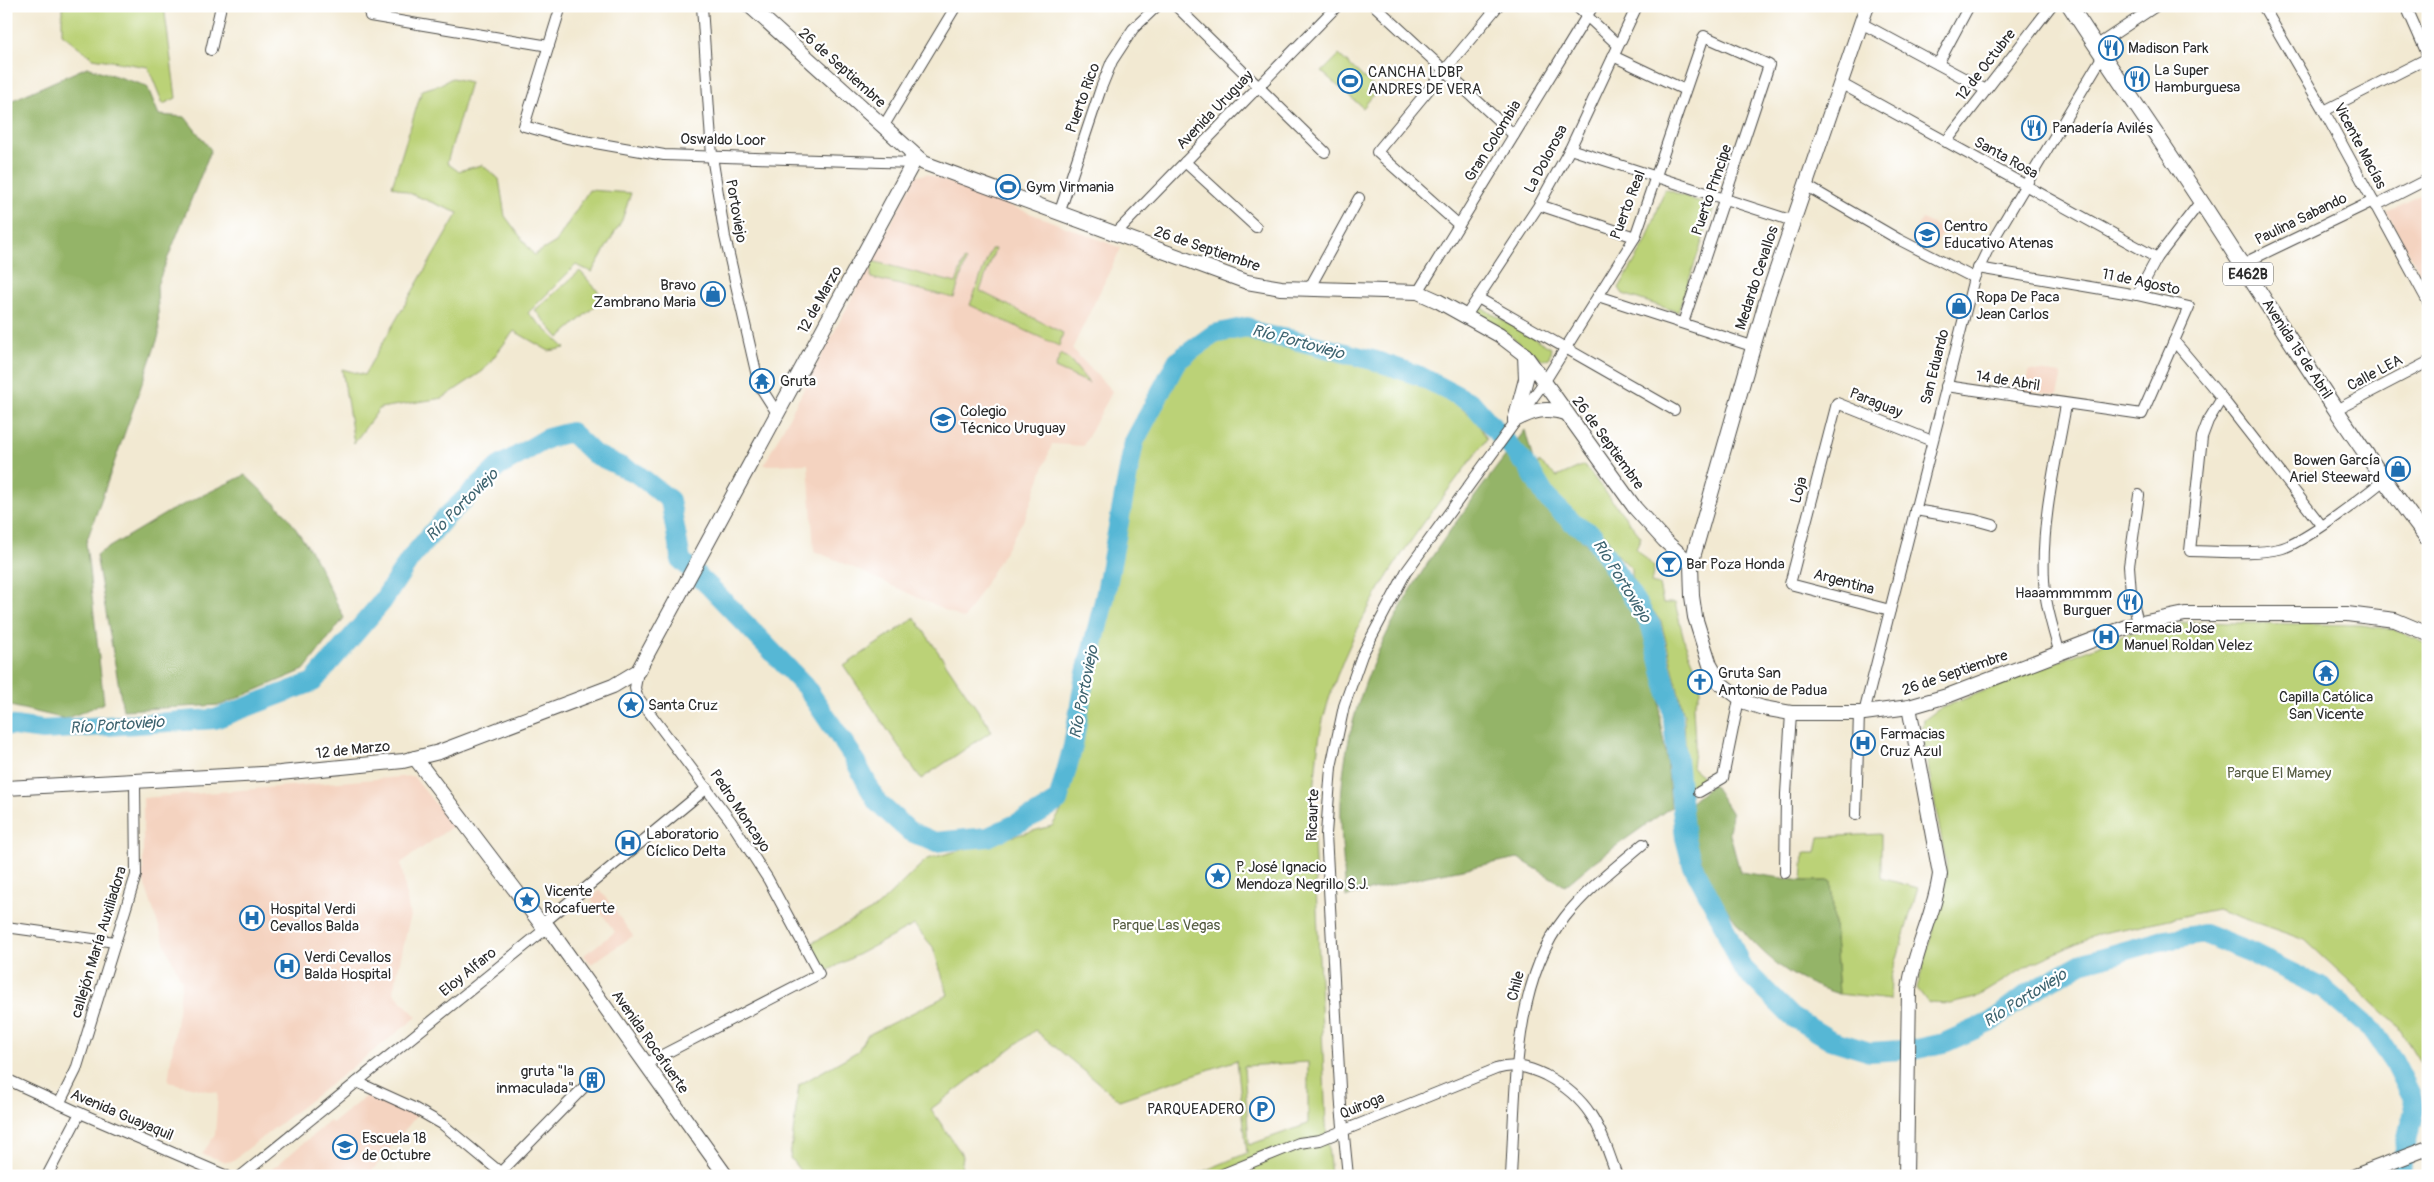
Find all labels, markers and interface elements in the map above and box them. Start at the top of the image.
street label: 26 de Septiembre [794,24,890,113]
street label: 12 de Octubre [1952,25,2020,105]
restaurant icon: Madison Park [2098,35,2124,61]
place label: Madison Park [2128,39,2209,58]
street label: Puerto Rico [1062,60,1104,136]
place label: La Super Hamburguesa [2154,61,2240,97]
place label: CANCHA LDBP ANDRES DE VERA [1368,63,1482,99]
street label: Avenida Uruguay [1172,66,1258,154]
restaurant icon: La Super Hamburguesa [2124,66,2150,92]
sports icon: CANCHA LDBP ANDRES DE VERA [1337,68,1363,94]
street label: Gran Colombia [1460,97,1526,185]
street label: Vicente Macías [2329,100,2391,193]
restaurant icon: Panadería Avilés [2021,115,2047,141]
place label: Panadería Avilés [2052,119,2153,138]
street label: La Dolorosa [1520,122,1572,196]
street label: Oswaldo Loor [680,130,766,150]
street label: Santa Rosa [1971,133,2041,183]
street label: Puerto Principe [1688,141,1737,238]
street label: Puerto Real [1606,168,1650,242]
sports icon: Gym Virmania [995,174,1021,200]
street label: Portoviejo [721,178,751,244]
place label: Gym Virmania [1026,178,1114,197]
street label: Paulina Sabando [2252,189,2350,249]
place label: Centro Educativo Atenas [1944,217,2053,253]
street label: 26 de Septiembre [1152,222,1263,276]
school or university icon: Centro Educativo Atenas [1914,222,1940,248]
street label: Medardo Cevallos [1731,223,1783,332]
road number: E462B [2223,262,2273,286]
street label: 12 de Marzo [794,263,846,337]
street label: 11 de Agosto [2100,264,2182,300]
place label: Bravo Zambrano Maria [593,276,696,312]
shop icon: Bravo Zambrano Maria [700,281,726,307]
place label: Ropa De Paca Jean Carlos [1976,288,2060,324]
shop icon: Ropa De Paca Jean Carlos [1946,293,1972,319]
street label: Avenida 15 de Abril [2258,295,2336,403]
water label: Río Portoviejo [1250,320,1347,364]
street label: San Eduardo [1916,327,1954,407]
street label: Calle LEA [2344,350,2406,395]
street label: 14 de Abril [1975,367,2041,395]
temple icon: Gruta [749,368,775,394]
place label: Gruta [780,372,816,391]
street label: Paraguay [1847,384,1906,422]
street label: 26 de Septiembre [1568,393,1649,494]
place label: Colegio Técnico Uruguay [960,402,1066,438]
school or university icon: Colegio Técnico Uruguay [930,407,956,433]
place label: Bowen García Ariel Steeward [2289,451,2380,487]
shop icon: Bowen García Ariel Steeward [2385,456,2411,482]
water label: Río Portoviejo [422,464,503,545]
street label: Loja [1786,475,1812,505]
water label: Río Portoviejo [1589,536,1656,627]
bar icon: Bar Poza Honda [1656,551,1682,577]
place label: Bar Poza Honda [1686,555,1785,574]
street label: Argentina [1812,565,1876,599]
place label: Haaammmmm Burguer [2015,584,2113,620]
restaurant icon: Haaammmmm Burguer [2117,589,2143,615]
place label: Farmacia Jose Manuel Roldan Velez [2124,619,2253,655]
hospital icon: Farmacia Jose Manuel Roldan Velez [2093,624,2119,650]
water label: Río Portoviejo [1065,642,1103,740]
street label: 26 de Septiembre [1900,646,2011,700]
temple icon: Capilla Católica San Vicente [2313,660,2339,686]
place label: Gruta San Antonio de Padua [1718,664,1827,700]
church icon: Gruta San Antonio de Padua [1687,669,1713,695]
place label: Capilla Católica San Vicente [2279,688,2373,724]
place icon: Santa Cruz [618,692,644,718]
place label: Santa Cruz [648,696,718,715]
water label: Río Portoviejo [69,712,166,738]
place label: Farmacias Cruz Azul [1880,725,1945,761]
hospital icon: Farmacias Cruz Azul [1850,730,1876,756]
street label: 12 de Marzo [315,737,391,763]
park label: Parque El Mamey [2227,764,2332,783]
street label: Pedro Moncayo [705,766,775,856]
street label: Ricaurte [1303,788,1323,841]
place label: Laboratorio Cíclico Delta [646,825,726,861]
hospital icon: Laboratorio Cíclico Delta [615,830,641,856]
place label: P. José Ignacio Mendoza Negrillo S.J. [1236,858,1369,894]
place icon: P. José Ignacio Mendoza Negrillo S.J. [1205,863,1231,889]
street label: callejón María Auxiliadora [67,864,131,1020]
place label: Vicente Rocafuerte [544,882,615,918]
place icon: Vicente Rocafuerte [514,887,540,913]
place label: Hospital Verdi Cevallos Balda [270,900,359,936]
hospital icon: Hospital Verdi Cevallos Balda [239,905,265,931]
park label: Parque Las Vegas [1112,916,1220,935]
street label: Eloy Alfaro [436,943,500,1001]
place label: Verdi Cevallos Balda Hospital [304,948,391,984]
hospital icon: Verdi Cevallos Balda Hospital [274,953,300,979]
water label: Río Portoviejo [1980,964,2071,1031]
street label: Chile [1503,968,1529,1003]
street label: Avenida Rocafuerte [607,987,693,1098]
place label: gruta "la inmaculada" [497,1062,574,1098]
building icon: gruta "la inmaculada" [579,1067,605,1093]
street label: Avenida Guayaquil [68,1085,176,1145]
street label: Quiroga [1337,1088,1387,1124]
parking icon: PARQUEADERO [1249,1096,1275,1122]
place label: PARQUEADERO [1147,1100,1244,1119]
place label: Escuela 18 de Octubre [362,1129,431,1165]
school or university icon: Escuela 18 de Octubre [332,1134,358,1160]

